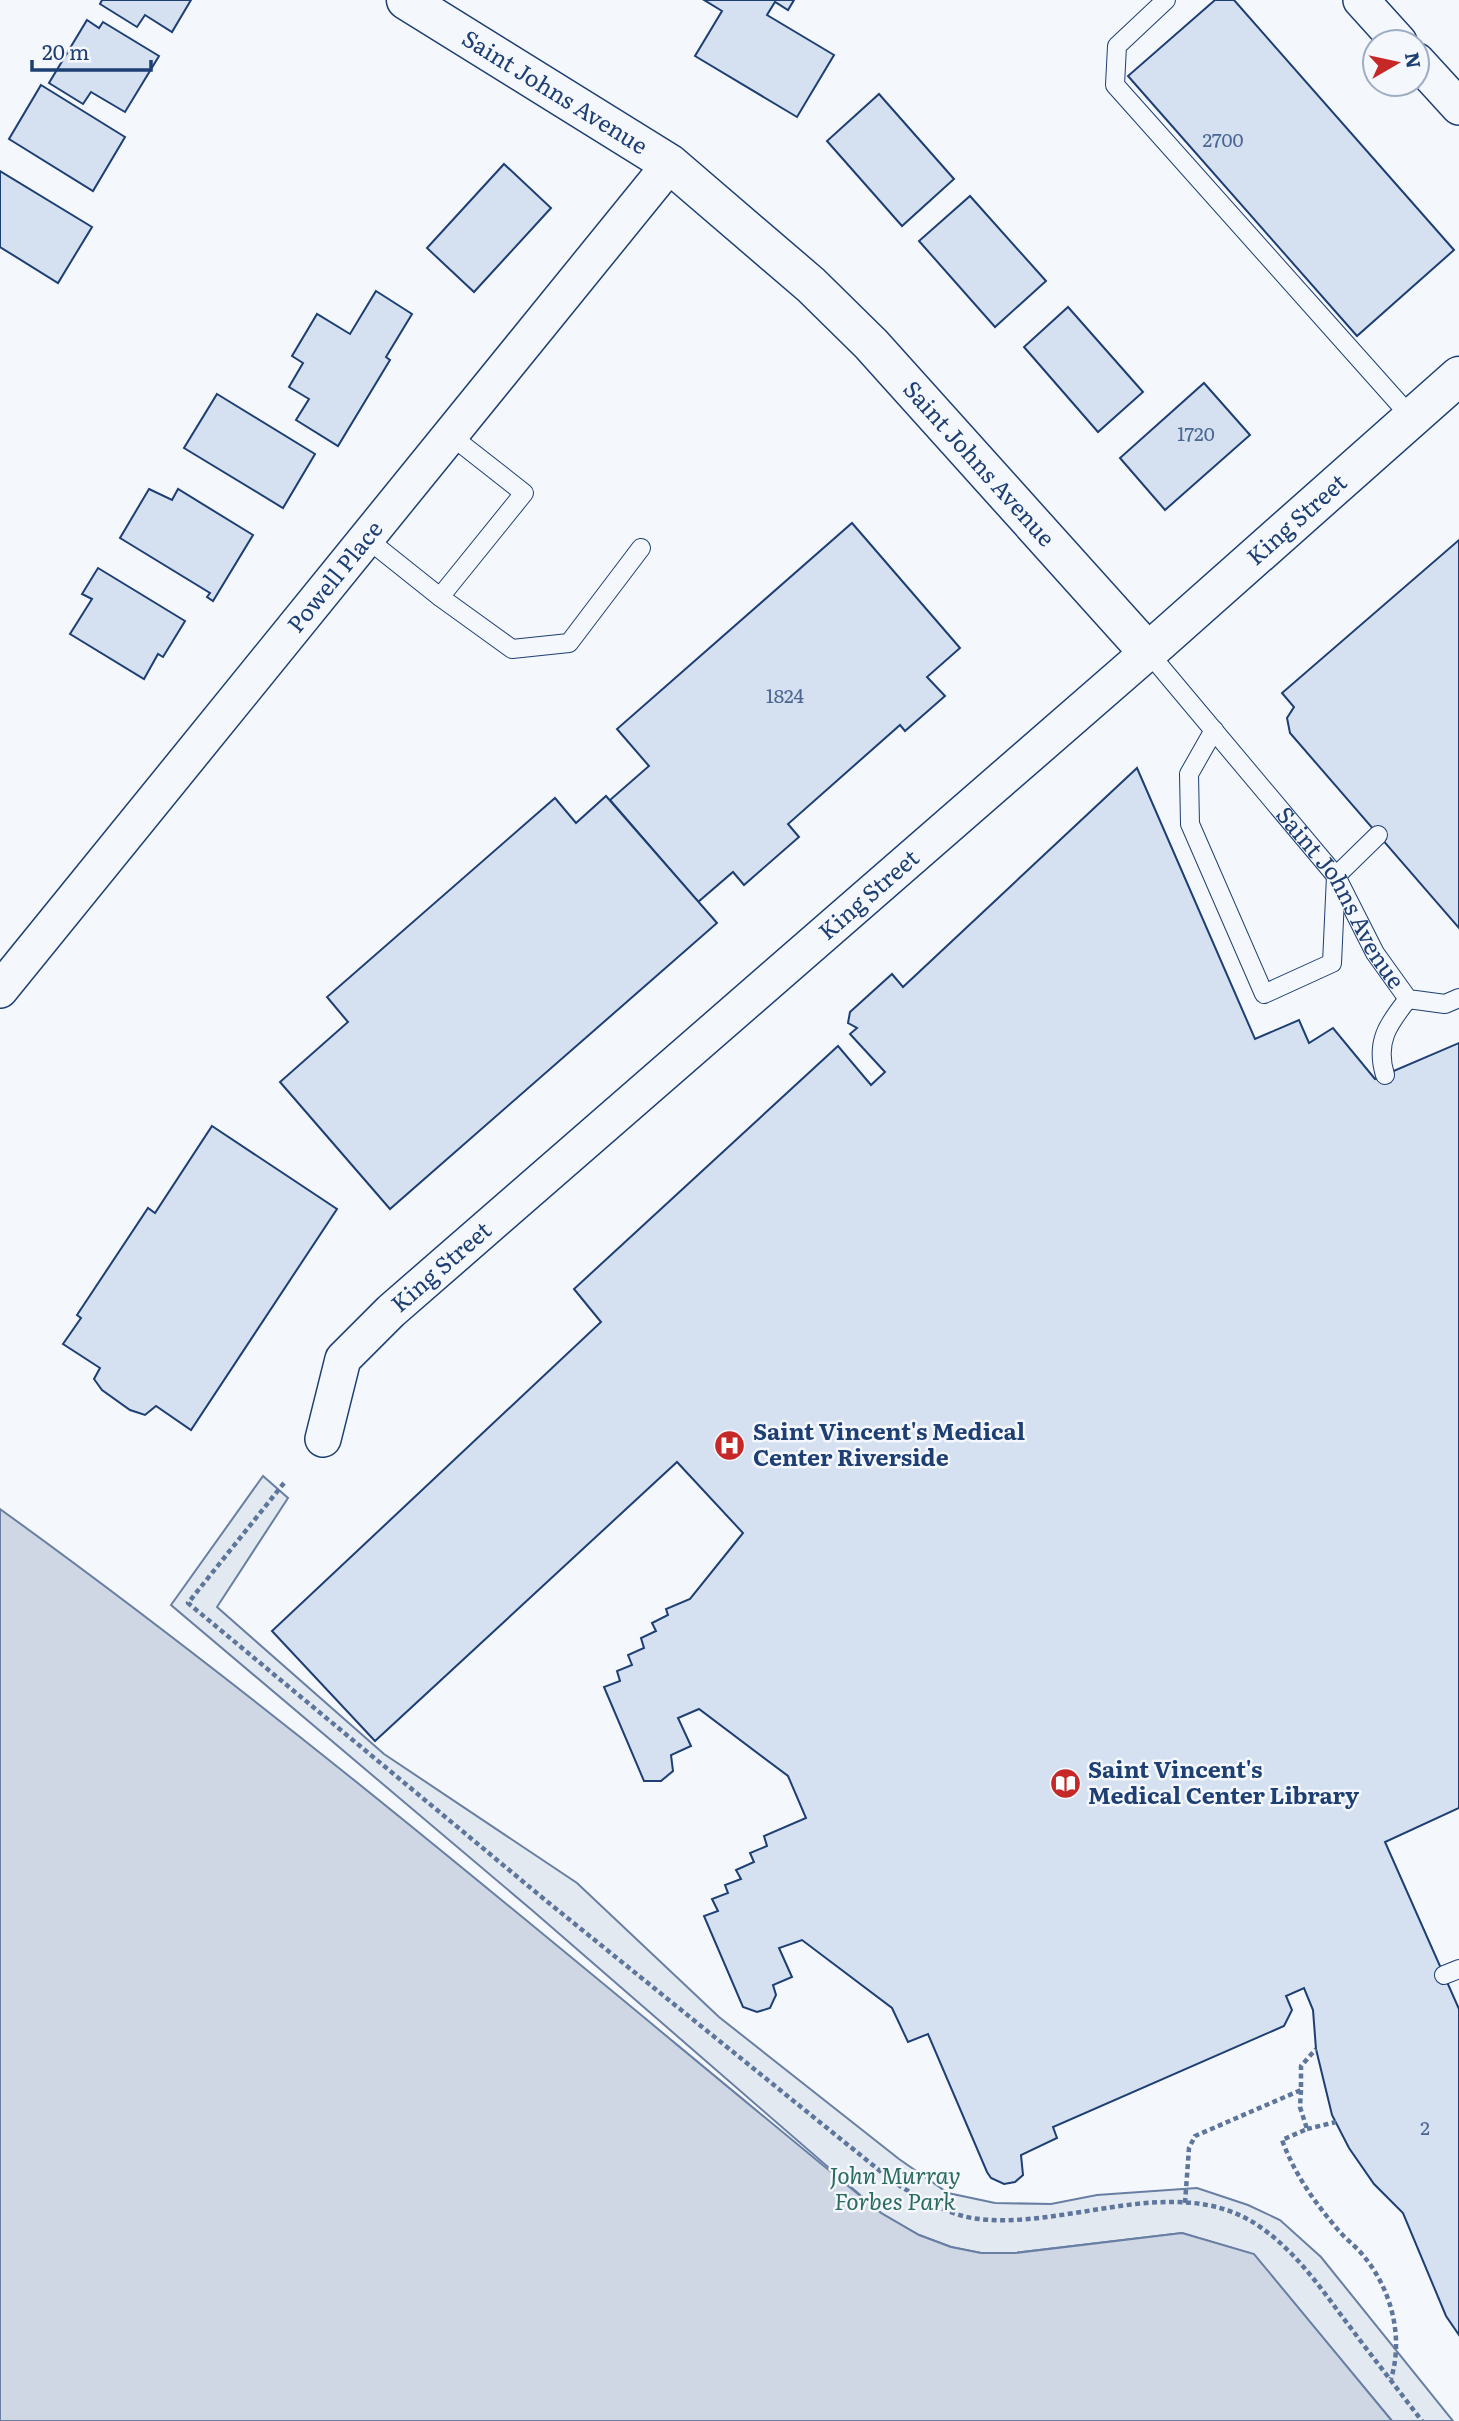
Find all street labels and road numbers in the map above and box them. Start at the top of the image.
street label: Saint Johns Avenue [456,20,655,161]
street label: Saint Johns Avenue [896,372,1064,553]
street label: King Street [1238,464,1354,572]
street label: Powell Place [278,512,389,639]
street label: Saint Johns Avenue [1269,798,1414,995]
street label: King Street [810,840,926,947]
street label: King Street [382,1212,498,1319]

